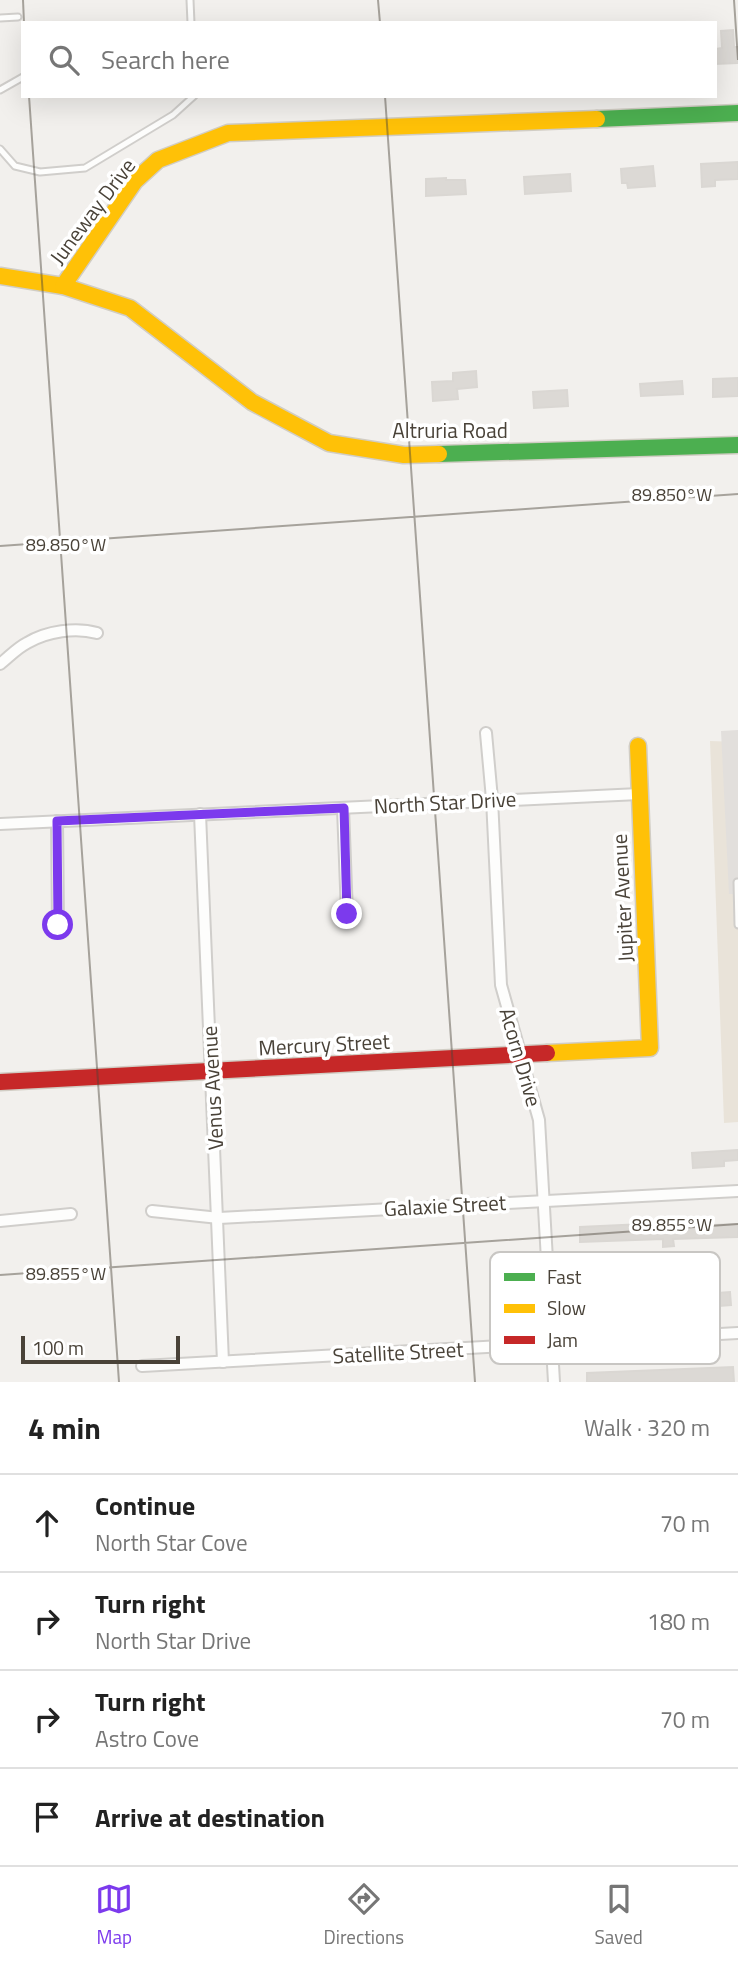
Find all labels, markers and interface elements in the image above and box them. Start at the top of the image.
search box [21,21,717,98]
text: Search here [101,40,230,79]
icon: search [45,41,83,79]
street label: Juneway Drive [41,151,143,271]
street label: Altruria Road [392,414,508,446]
text: 89.850°W [632,481,712,508]
text: 89.850°W [26,531,106,558]
street label: North Star Drive [373,782,517,822]
street label: Jupiter Avenue [603,833,641,963]
route end [331,898,362,929]
route start [42,909,73,940]
street label: Acorn Drive [492,1004,550,1110]
street label: Venus Avenue [193,1025,231,1151]
street label: Mercury Street [257,1025,391,1063]
street label: Galaxie Street [383,1186,508,1224]
text: 89.855°W [632,1211,712,1238]
legend [490,1252,720,1364]
text: 89.855°W [26,1260,106,1287]
text: Fast [547,1262,582,1291]
text: Slow [547,1293,586,1322]
text: Jam [547,1325,578,1354]
scale bar [21,1333,180,1365]
text: 100 m [32,1333,84,1362]
street label: Satellite Street [332,1333,465,1371]
text: 4 min [28,1405,101,1451]
text: Walk · 320 m [584,1410,710,1445]
text: Continue [95,1486,195,1525]
icon: ahead [28,1504,66,1542]
text: 70 m [660,1506,710,1541]
text: North Star Cove [95,1525,248,1560]
text: Turn right [95,1584,206,1623]
icon: right [28,1602,66,1640]
text: 180 m [647,1604,710,1639]
text: North Star Drive [95,1623,251,1658]
text: Turn right [95,1682,206,1721]
icon: right [28,1700,66,1738]
text: 70 m [660,1702,710,1737]
text: Astro Cove [95,1721,199,1756]
icon: arrive [28,1798,66,1836]
text: Arrive at destination [95,1798,325,1837]
tab: Map [95,1880,133,1951]
tab: Directions [324,1880,404,1951]
tab: Saved [594,1880,643,1951]

